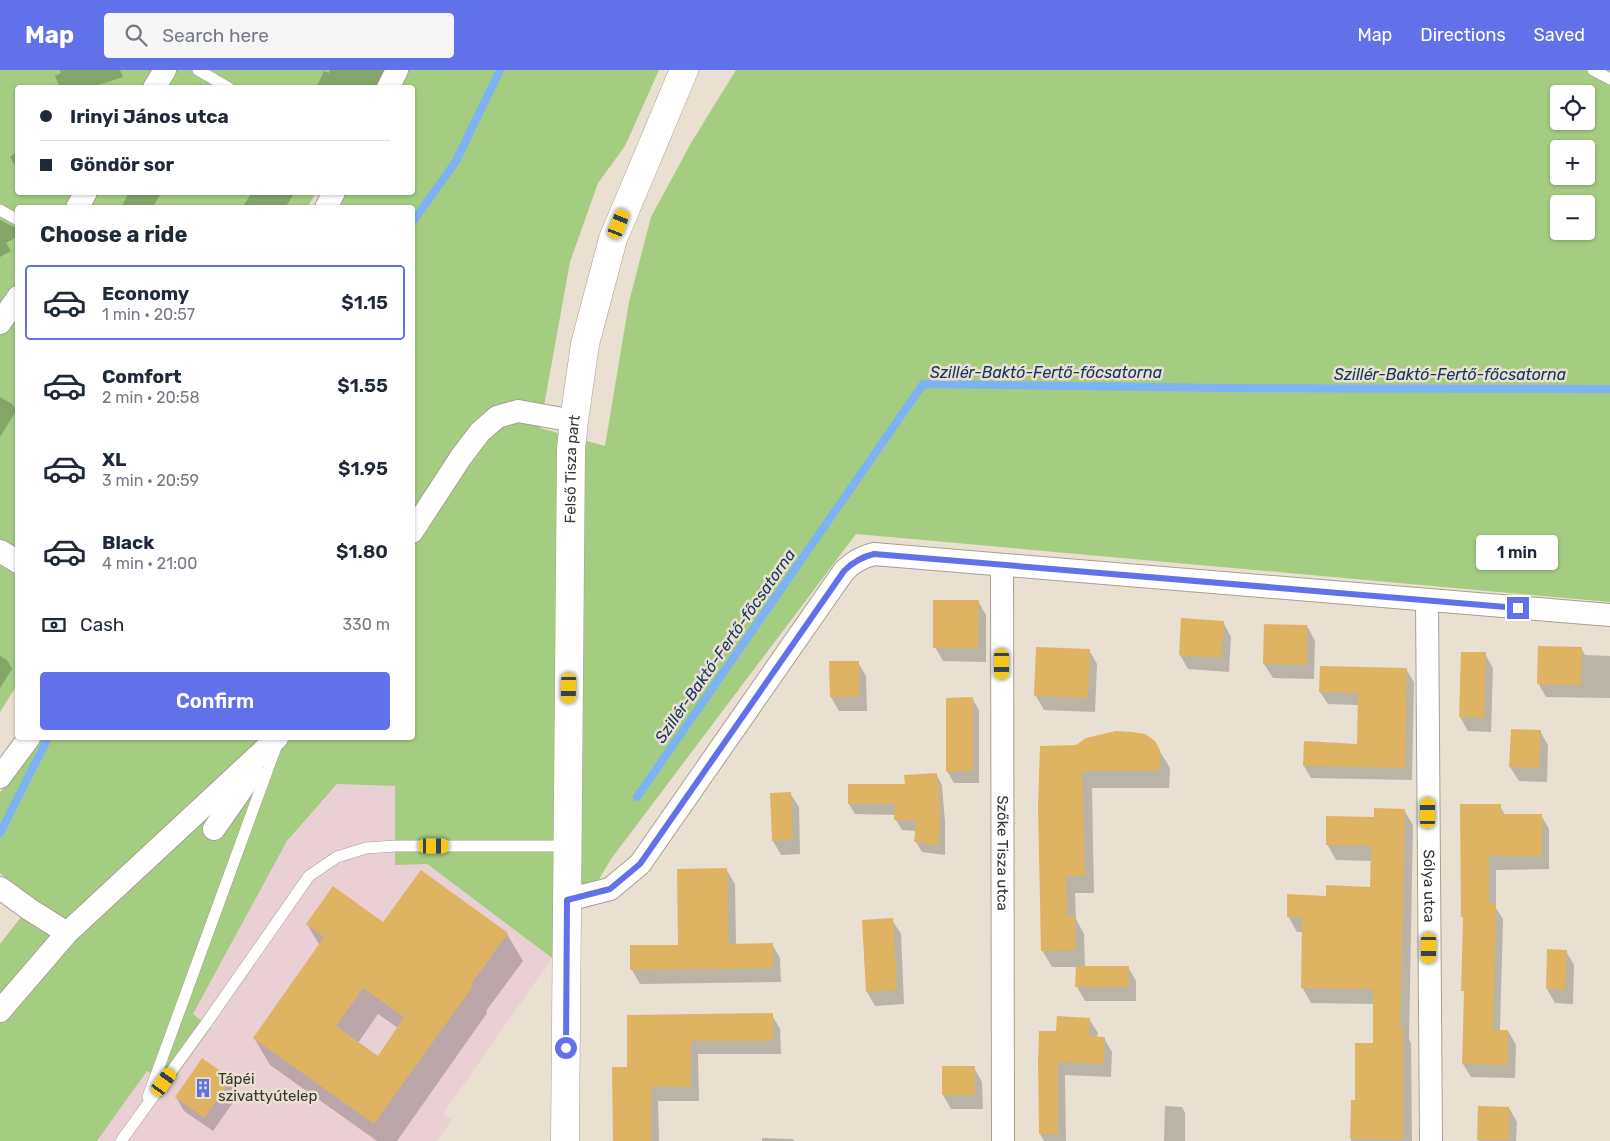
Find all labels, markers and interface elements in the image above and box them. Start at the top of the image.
search box [104,13,454,58]
text: Map [25,21,74,49]
icon: search [122,21,150,49]
text: Search here [162,24,269,47]
text: Map [1357,24,1392,46]
text: Directions [1420,24,1506,46]
text: Saved [1534,24,1585,46]
map controls [1550,85,1595,240]
button: locate [1550,85,1595,130]
text: Irinyi János utca [70,105,229,128]
button: + [1550,140,1595,185]
text: Göndör sor [70,153,174,176]
button: − [1550,195,1595,240]
car [606,207,631,241]
text: Choose a ride [40,221,187,248]
icon: car [42,280,87,325]
text: Economy [102,282,189,305]
text: $1.15 [341,291,388,314]
text: 1 min · 20:57 [102,305,195,324]
icon: car [42,363,87,408]
water label: Szillér-Baktó-Fertő-főcsatorna [930,363,1162,382]
text: Comfort [102,365,182,388]
water label: Szillér-Baktó-Fertő-főcsatorna [1334,365,1566,384]
text: $1.55 [337,374,388,397]
text: 2 min · 20:58 [102,388,200,407]
street label: Felső Tisza part [561,414,584,523]
icon: car [42,446,87,491]
text: XL [102,448,126,471]
text: $1.95 [338,457,388,480]
text: 3 min · 20:59 [102,471,199,490]
icon: car [42,529,87,574]
text: Black [102,531,154,554]
callout: 1 min [1477,536,1559,570]
text: $1.80 [336,540,388,563]
text: 1 min [1497,543,1537,562]
water label: Szillér-Baktó-Fertő-főcsatorna [651,546,799,746]
text: 4 min · 21:00 [102,554,197,573]
route end [1507,597,1529,619]
icon: cash [40,611,68,639]
text: Cash [80,613,124,636]
text: 330 m [342,615,390,634]
car [994,649,1009,679]
button: Confirm [40,672,390,730]
car [561,673,576,703]
street label: Szőke Tisza utca [993,795,1012,911]
car [1420,798,1435,828]
car [419,839,449,854]
street label: Sólya utca [1420,849,1438,923]
car [1421,933,1436,963]
route start [555,1037,577,1059]
car [149,1065,178,1099]
place label: Tápéi szivattyútelep [218,1070,317,1105]
building icon: Tápéi szivattyútelep [192,1077,214,1099]

